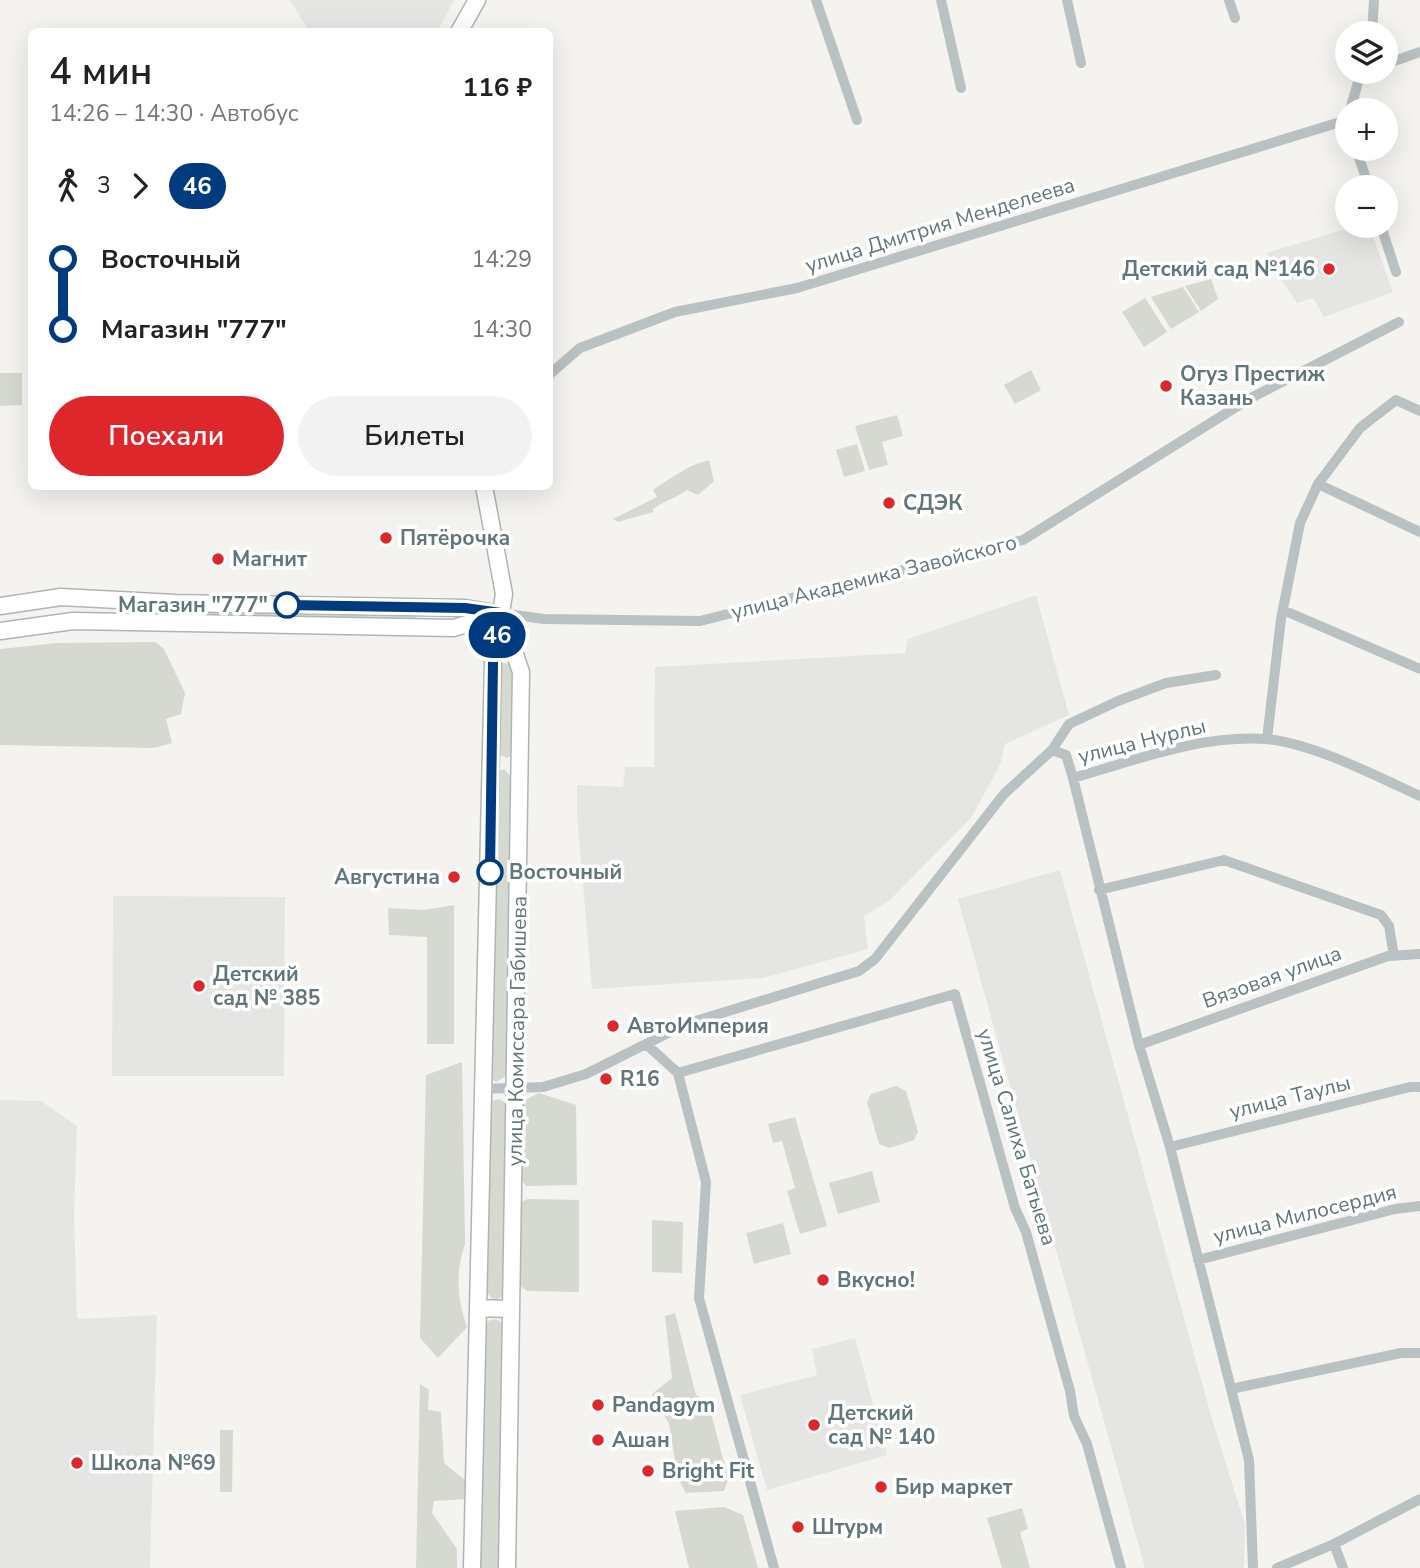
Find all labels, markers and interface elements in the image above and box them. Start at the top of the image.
map controls [1335,21,1398,238]
button: layers [1335,21,1398,84]
text: 4 мин [49,46,152,97]
text: 116 ₽ [463,70,532,105]
text: 14:26 – 14:30 · Автобус [49,98,299,129]
button: + [1335,98,1398,161]
icon: walk [49,167,87,205]
icon: forward [121,167,159,205]
text: 3 [97,170,111,201]
text: 46 [183,170,212,202]
street label: улица Дмитрия Менделеева [802,171,1078,279]
button: − [1335,175,1398,238]
text: Восточный [101,242,241,277]
text: 14:29 [472,244,532,275]
place label: Детский сад №146 [1122,255,1315,283]
marker: Детский сад №146 [1321,261,1337,277]
text: Магазин "777" [101,312,287,347]
text: 14:30 [472,314,532,345]
place label: Огуз Престиж Казань [1180,360,1325,412]
marker: Огуз Престиж Казань [1158,378,1174,394]
button: Поехали [49,396,284,476]
button: Билеты [298,396,532,476]
place label: СДЭК [903,489,963,517]
marker: СДЭК [881,495,897,511]
place label: Пятёрочка [400,524,510,552]
street label: улица Академика Завойского [728,528,1020,626]
marker: Пятёрочка [378,530,394,546]
place label: Магнит [232,545,307,573]
marker: Магнит [210,551,226,567]
place label: Магазин "777" [118,591,268,619]
marker: Магазин "777" [274,592,300,618]
line badge: 46 [466,612,528,658]
text: 46 [483,619,511,651]
street label: улица Нурлы [1075,712,1209,770]
place label: Восточный [509,858,622,886]
marker: Восточный [477,859,503,885]
place label: Августина [334,863,440,891]
marker: Августина [446,869,462,885]
street label: улица Комиссара Габишева [501,895,533,1167]
street label: Вязовая улица [1199,939,1345,1015]
place label: Детский сад № 385 [213,960,320,1012]
marker: Детский сад № 385 [191,978,207,994]
place label: АвтоИмперия [627,1012,769,1040]
marker: АвтоИмперия [605,1018,621,1034]
street label: улица Салиха Батыева [971,1025,1063,1249]
place label: R16 [620,1065,660,1093]
street label: улица Таулы [1226,1068,1354,1126]
marker: R16 [598,1071,614,1087]
street label: улица Милосердия [1210,1178,1400,1250]
place label: Вкусно! [837,1266,915,1294]
marker: Вкусно! [815,1272,831,1288]
place label: Pandagym [612,1391,715,1419]
marker: Pandagym [590,1397,606,1413]
place label: Детский сад № 140 [828,1399,935,1451]
marker: Детский сад № 140 [806,1417,822,1433]
place label: Ашан [612,1426,670,1454]
marker: Ашан [590,1432,606,1448]
place label: Школа №69 [91,1449,216,1477]
marker: Школа №69 [69,1455,85,1471]
place label: Bright Fit [662,1457,755,1485]
marker: Bright Fit [640,1463,656,1479]
place label: Бир маркет [895,1473,1013,1501]
marker: Бир маркет [873,1479,889,1495]
place label: Штурм [812,1513,883,1541]
marker: Штурм [790,1519,806,1535]

